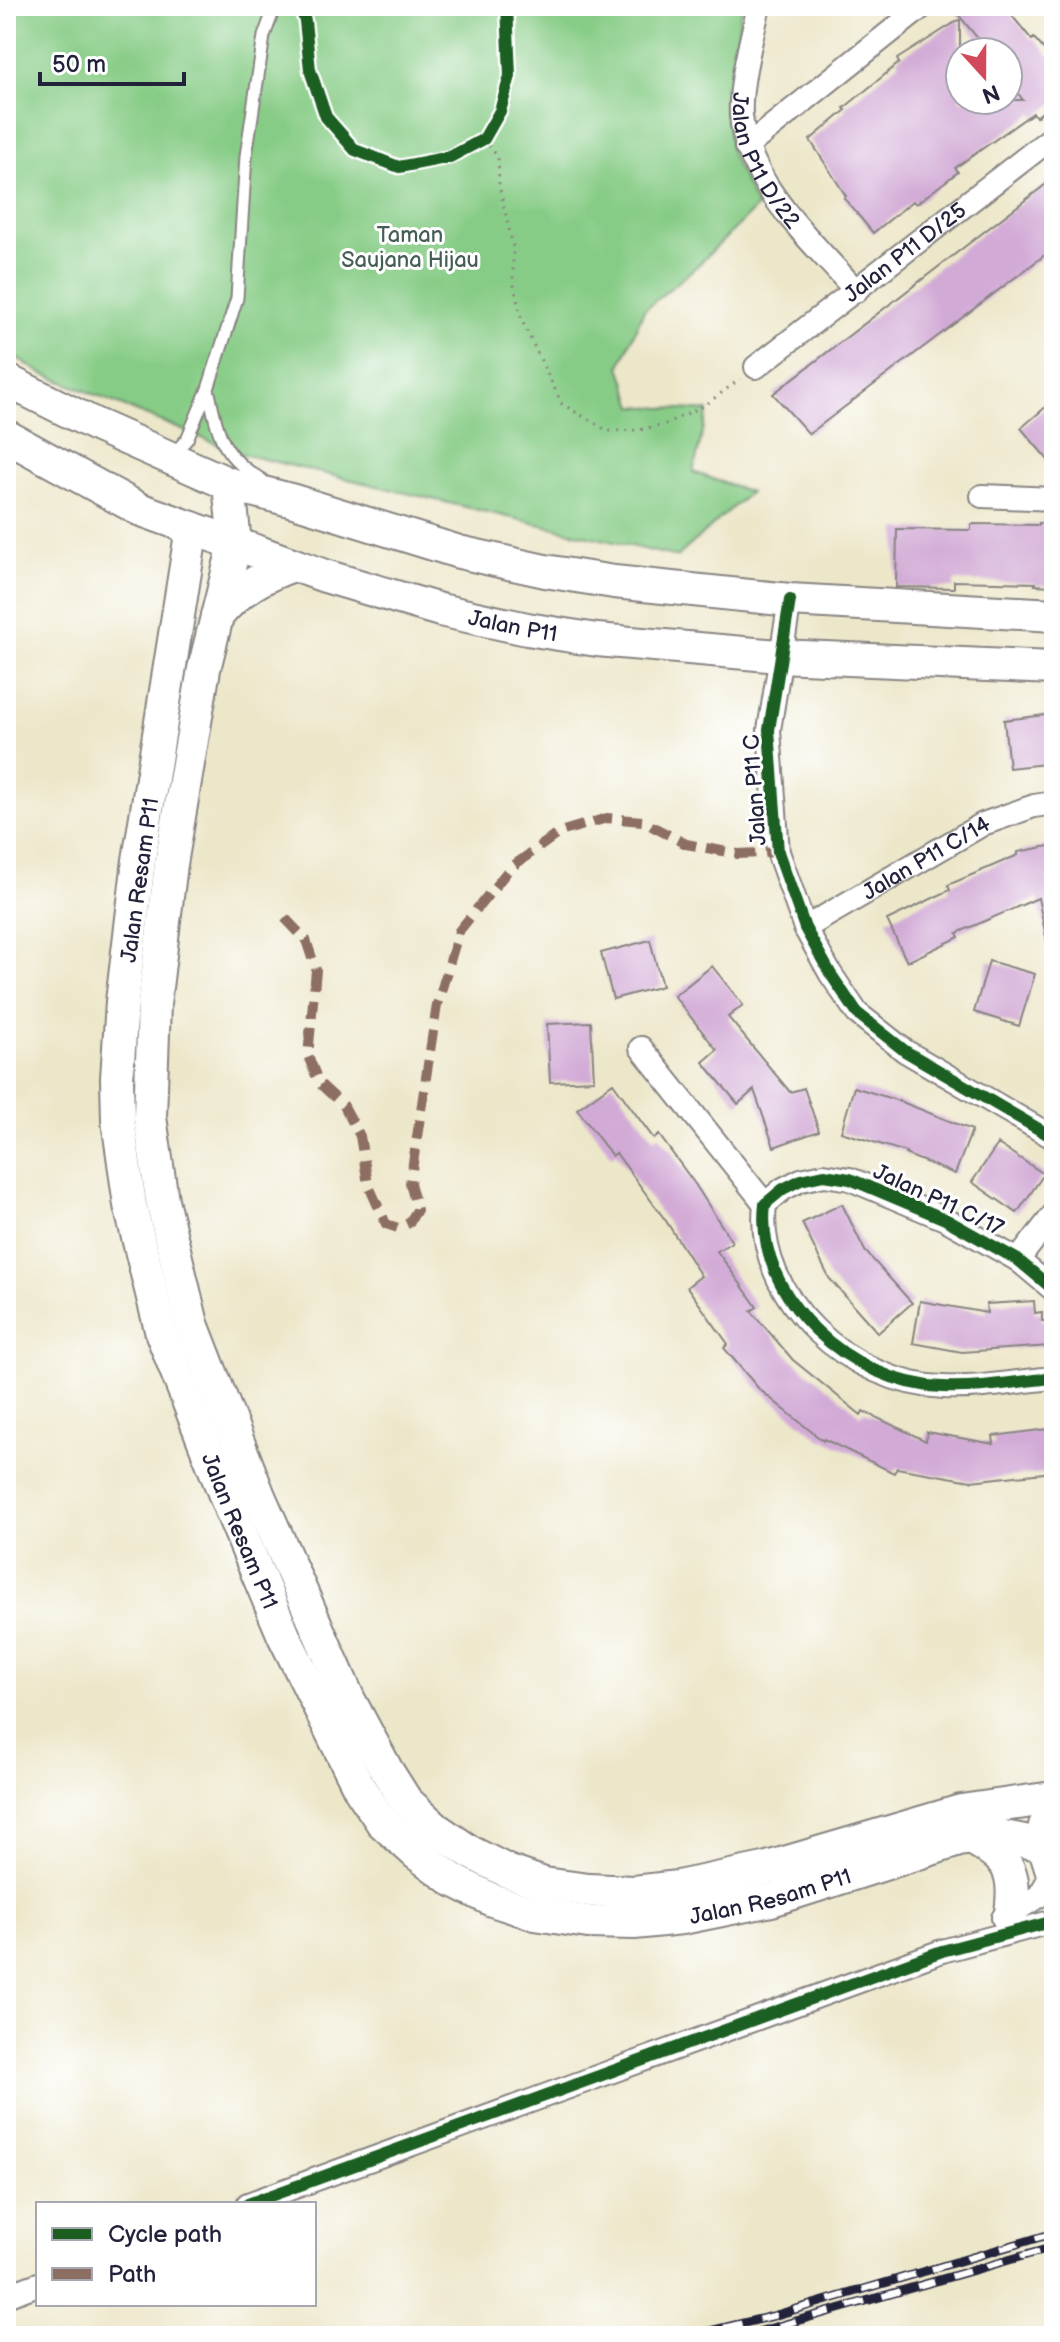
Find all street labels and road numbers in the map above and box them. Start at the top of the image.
street label: Jalan P11 D/22 [726,91,805,234]
street label: Jalan P11 D/25 [839,197,972,309]
street label: Jalan P11 [466,605,559,649]
street label: Jalan P11 C [738,733,773,846]
street label: Jalan Resam P11 [116,796,165,964]
street label: Jalan P11 C/14 [858,811,996,907]
street label: Jalan P11 C/17 [869,1158,1008,1242]
street label: Jalan Resam P11 [195,1450,283,1613]
street label: Jalan Resam P11 [687,1863,855,1931]

